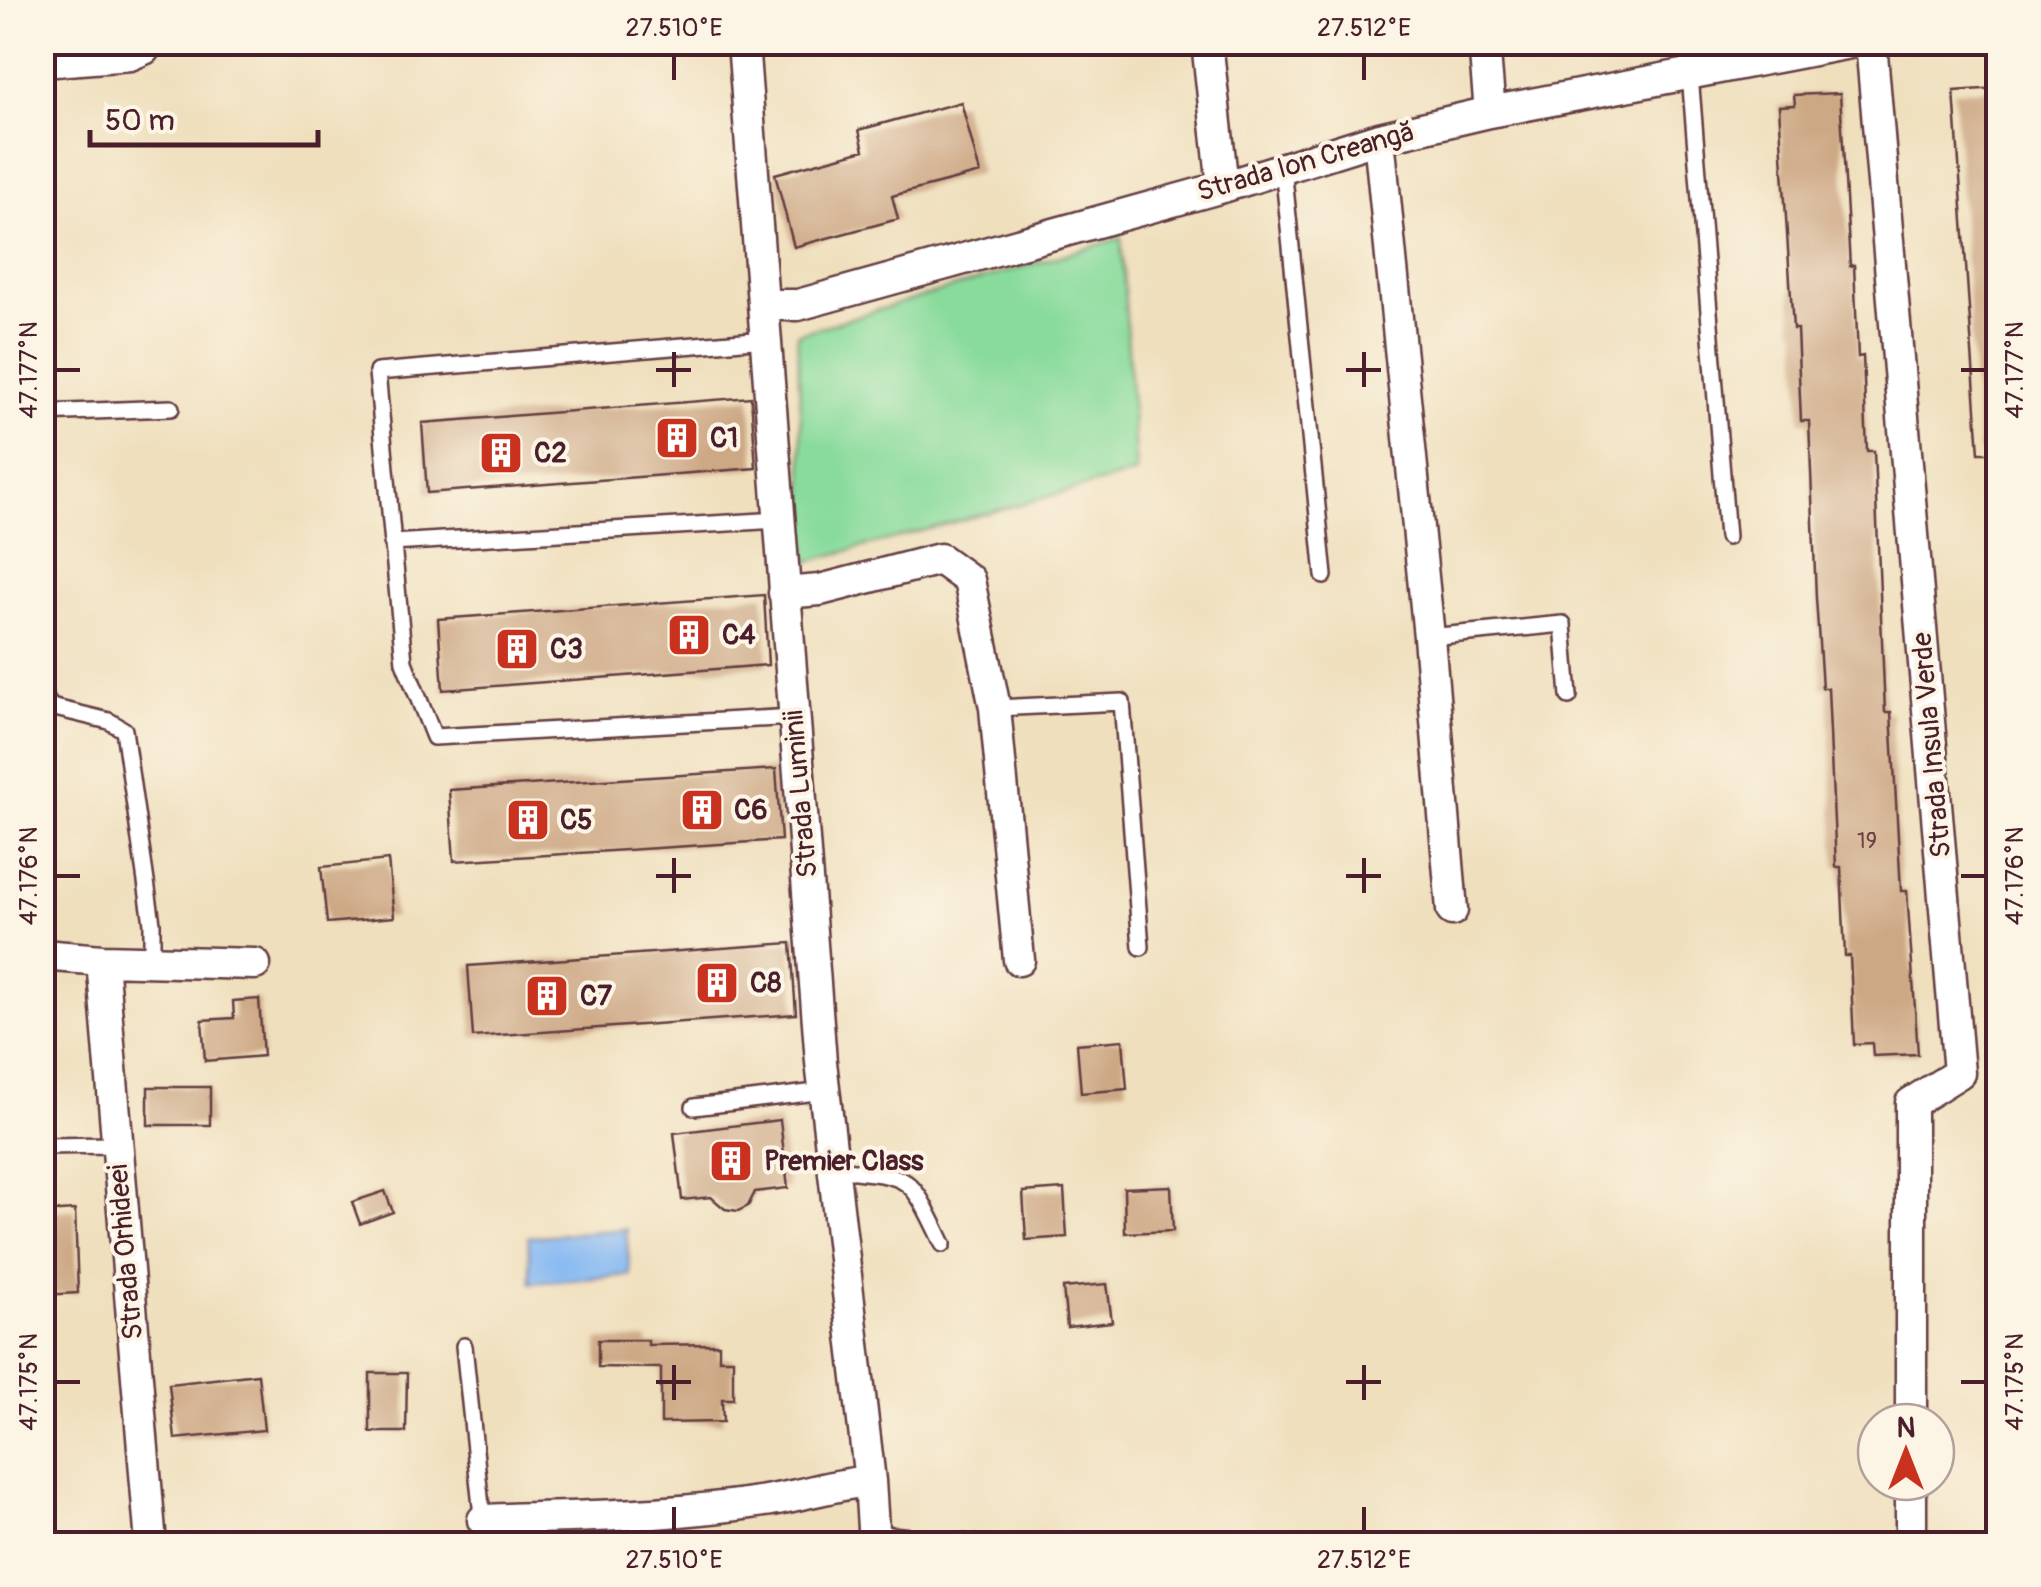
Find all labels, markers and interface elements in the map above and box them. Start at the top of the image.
text: 27.510°E [625,13,723,44]
text: 27.512°E [1317,13,1411,44]
scale bar [90,85,318,147]
text: 50 m [105,102,175,139]
street label: Strada Ion Creangă [1193,114,1419,210]
text: 47.177°N [14,321,45,419]
text: 47.177°N [2000,321,2031,419]
building icon: C1 [654,415,700,461]
place label: C1 [710,421,738,456]
building icon: C2 [478,430,524,476]
place label: C2 [534,436,567,471]
building icon: C4 [666,612,712,658]
place label: C4 [722,618,756,653]
building icon: C3 [494,626,540,672]
street label: Strada Insula Verde [1905,631,1959,859]
place label: C3 [550,632,583,667]
street label: Strada Luminii [776,709,826,879]
building icon: C6 [679,787,725,833]
place label: C6 [734,793,768,828]
building icon: C5 [505,797,551,843]
place label: C5 [560,803,592,838]
text: 47.176°N [14,827,45,925]
house number: 19 [1857,827,1877,855]
text: 47.176°N [2000,827,2031,925]
building icon: C8 [694,960,740,1006]
place label: C8 [750,966,781,1001]
building icon: C7 [524,973,570,1019]
place label: C7 [580,979,612,1014]
building icon: Premier Class [708,1138,754,1184]
place label: Premier Class [764,1144,924,1179]
street label: Strada Orhideei [101,1163,151,1341]
text: 47.175°N [14,1333,45,1431]
text: 47.175°N [2000,1333,2031,1431]
north arrow [1856,1402,1956,1502]
text: N [1897,1411,1915,1446]
text: 27.510°E [625,1545,723,1576]
text: 27.512°E [1317,1545,1411,1576]

